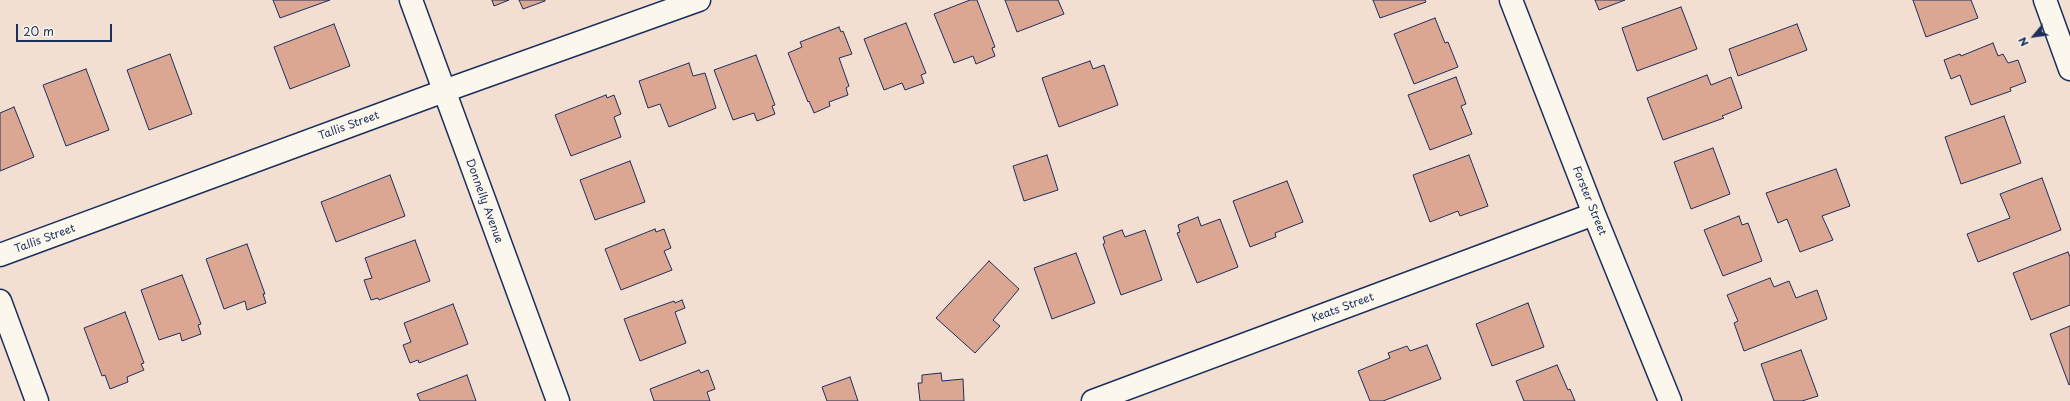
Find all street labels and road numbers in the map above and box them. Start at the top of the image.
street label: Tallis Street [317,109,381,143]
street label: Donnelly Avenue [463,157,505,245]
street label: Forster Street [1569,164,1609,238]
street label: Tallis Street [13,222,77,256]
street label: Keats Street [1310,291,1376,325]

